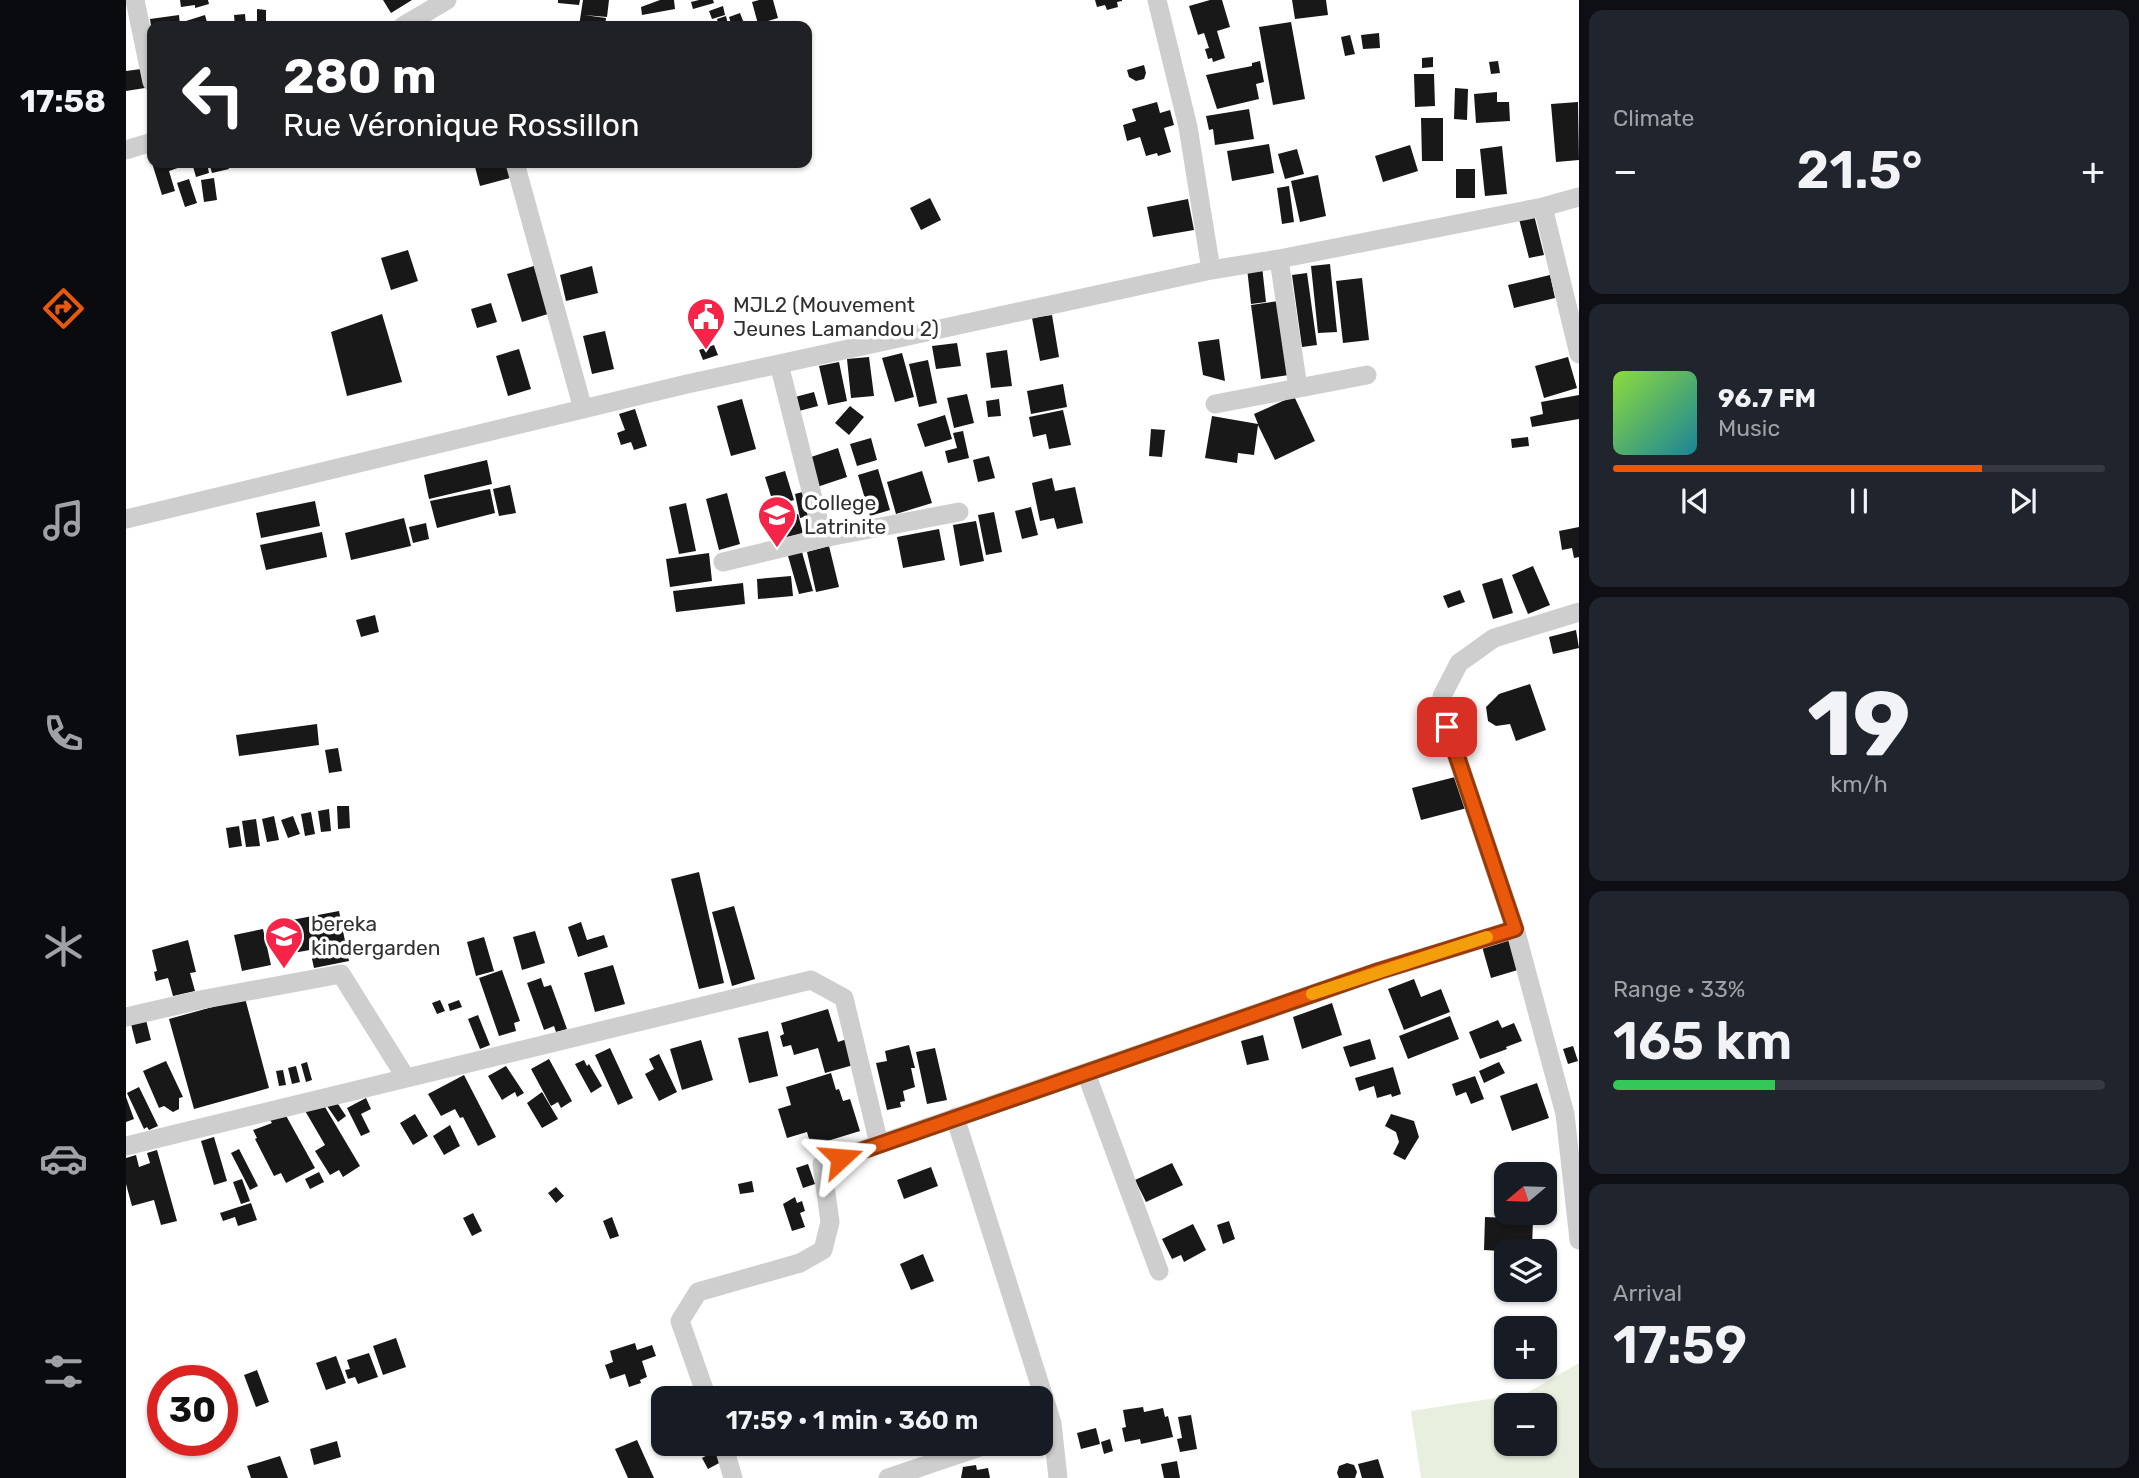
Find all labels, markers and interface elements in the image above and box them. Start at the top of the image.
text: 280 m [283,47,437,105]
icon: left [168,49,259,140]
text: 17:58 [20,82,106,120]
text: Climate [1613,104,1694,132]
text: Rue Véronique Rossillon [283,106,640,144]
text: 21.5° [1796,139,1923,201]
text: − [1613,148,1638,194]
text: + [2081,148,2105,194]
icon: directions [39,284,88,333]
place label: MJL2 (Mouvement Jeunes Lamandou 2) [733,292,939,341]
public building icon: MJL2 (Mouvement Jeunes Lamandou 2) [685,296,727,351]
text: 96.7 FM [1718,383,1816,414]
text: Music [1718,414,1780,442]
icon: previous [1676,482,1714,520]
icon: pause [1840,482,1878,520]
icon: next [2004,482,2042,520]
place label: College Latrinite [804,490,886,539]
school or university icon: College Latrinite [756,494,798,549]
icon: music [39,496,88,545]
text: 19 [1807,670,1911,778]
pin [1417,697,1477,757]
icon: arrive [1428,708,1466,746]
icon: phone [39,709,88,758]
text: km/h [1830,770,1888,798]
place label: bereka kindergarden [311,911,441,960]
school or university icon: bereka kindergarden [263,915,305,970]
icon: climate [39,922,88,971]
text: Range · 33% [1613,975,1745,1003]
text: 165 km [1613,1010,1792,1072]
position arrow [804,1121,878,1195]
icon: car [39,1134,88,1183]
north arrow [1494,1162,1558,1225]
map controls [1494,1162,1557,1456]
button: layers [1494,1239,1557,1302]
text: Arrival [1613,1279,1682,1307]
text: 17:59 [1613,1314,1747,1376]
button: + [1494,1316,1557,1379]
icon: filters [39,1347,88,1396]
speed limit sign: 30 [147,1365,238,1456]
button: − [1494,1393,1557,1456]
text: 17:59 · 1 min · 360 m [726,1405,978,1436]

